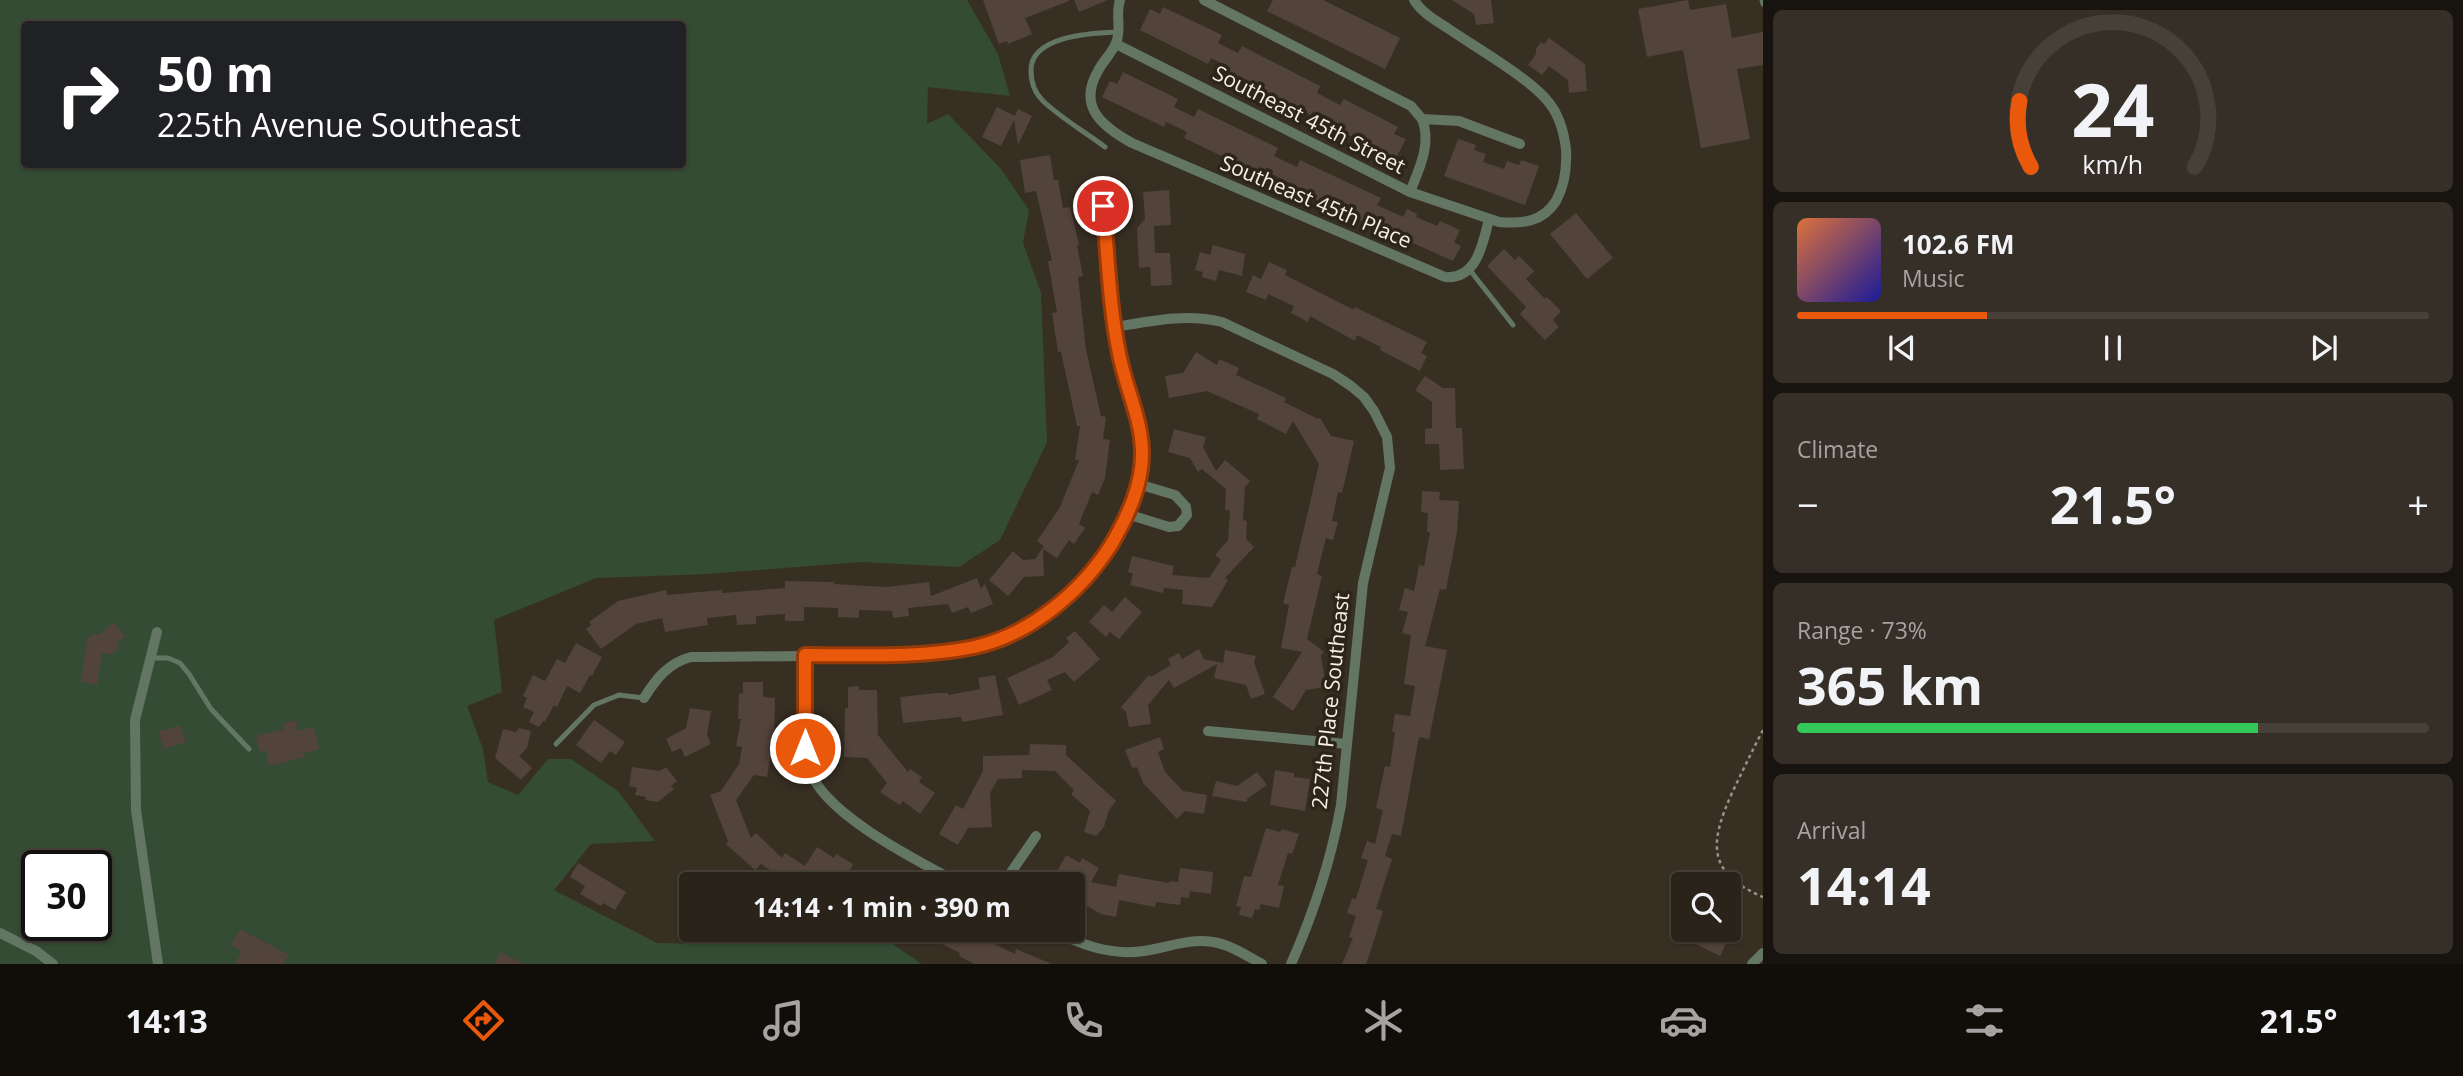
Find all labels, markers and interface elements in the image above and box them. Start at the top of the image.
text: 50 m [157,40,274,106]
icon: right [42,49,133,140]
street label: Southeast 45th Street [1209,58,1410,180]
text: 24 [2071,59,2155,158]
text: 225th Avenue Southeast [157,103,521,146]
text: km/h [2083,147,2143,181]
street label: Southeast 45th Place [1217,148,1416,254]
pin [1073,176,1133,236]
icon: arrive [1084,187,1122,225]
text: 102.6 FM [1902,226,2014,262]
text: Music [1902,262,1965,294]
icon: previous [1883,329,1921,367]
icon: pause [2094,329,2132,367]
icon: next [2305,329,2343,367]
text: Climate [1797,433,1878,465]
text: 21.5° [2050,468,2176,539]
text: − [1797,478,1819,530]
text: + [2407,478,2429,530]
street label: 227th Place Southeast [1305,591,1355,810]
text: Range · 73% [1797,614,1927,646]
text: 365 km [1797,649,1983,720]
position arrow [768,711,842,785]
text: Arrival [1797,814,1866,846]
text: 14:14 [1797,849,1931,920]
speed limit sign: 30 [21,850,112,941]
map controls [1671,872,1741,942]
button: search [1671,872,1741,942]
text: 14:14 · 1 min · 390 m [753,889,1011,925]
icon: directions [459,996,508,1045]
icon: music [759,996,808,1045]
icon: phone [1059,996,1108,1045]
icon: climate [1359,996,1408,1045]
icon: car [1659,996,1708,1045]
icon: filters [1960,996,2009,1045]
text: 14:13 [126,999,208,1042]
text: 21.5° [2260,999,2337,1042]

